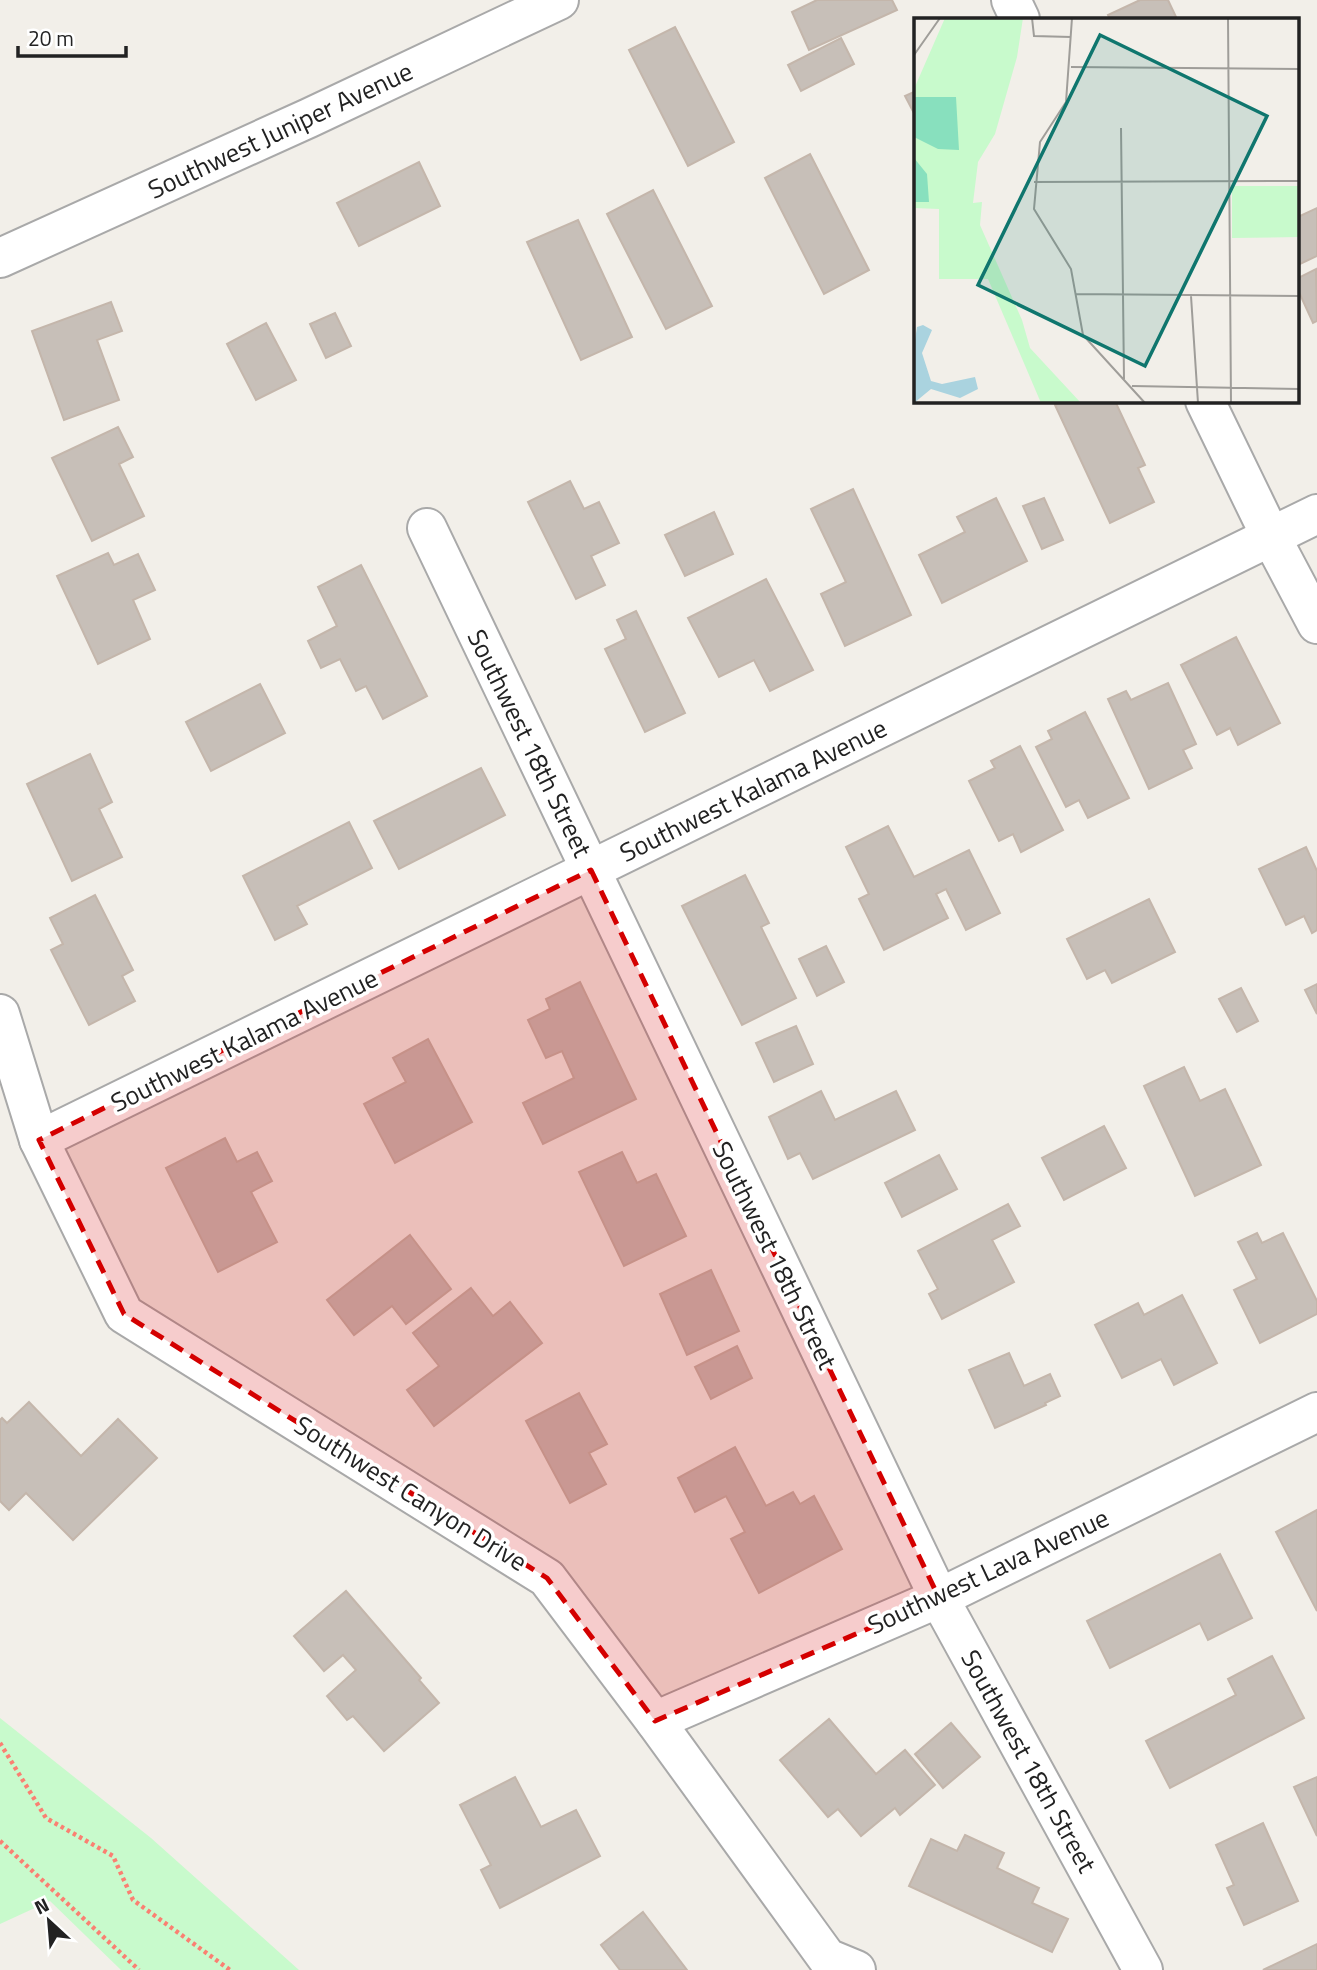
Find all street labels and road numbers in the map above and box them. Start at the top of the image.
street label: Southwest Juniper Avenue [141,51,419,209]
street label: Southwest 18th Street [458,622,602,864]
street label: Southwest Kalama Avenue [613,708,893,872]
street label: Southwest Kalama Avenue [104,958,384,1122]
street label: Southwest 18th Street [703,1134,847,1376]
street label: Southwest Canyon Drive [287,1405,535,1581]
street label: Southwest Lava Avenue [861,1498,1115,1644]
street label: Southwest 18th Street [952,1643,1106,1879]

